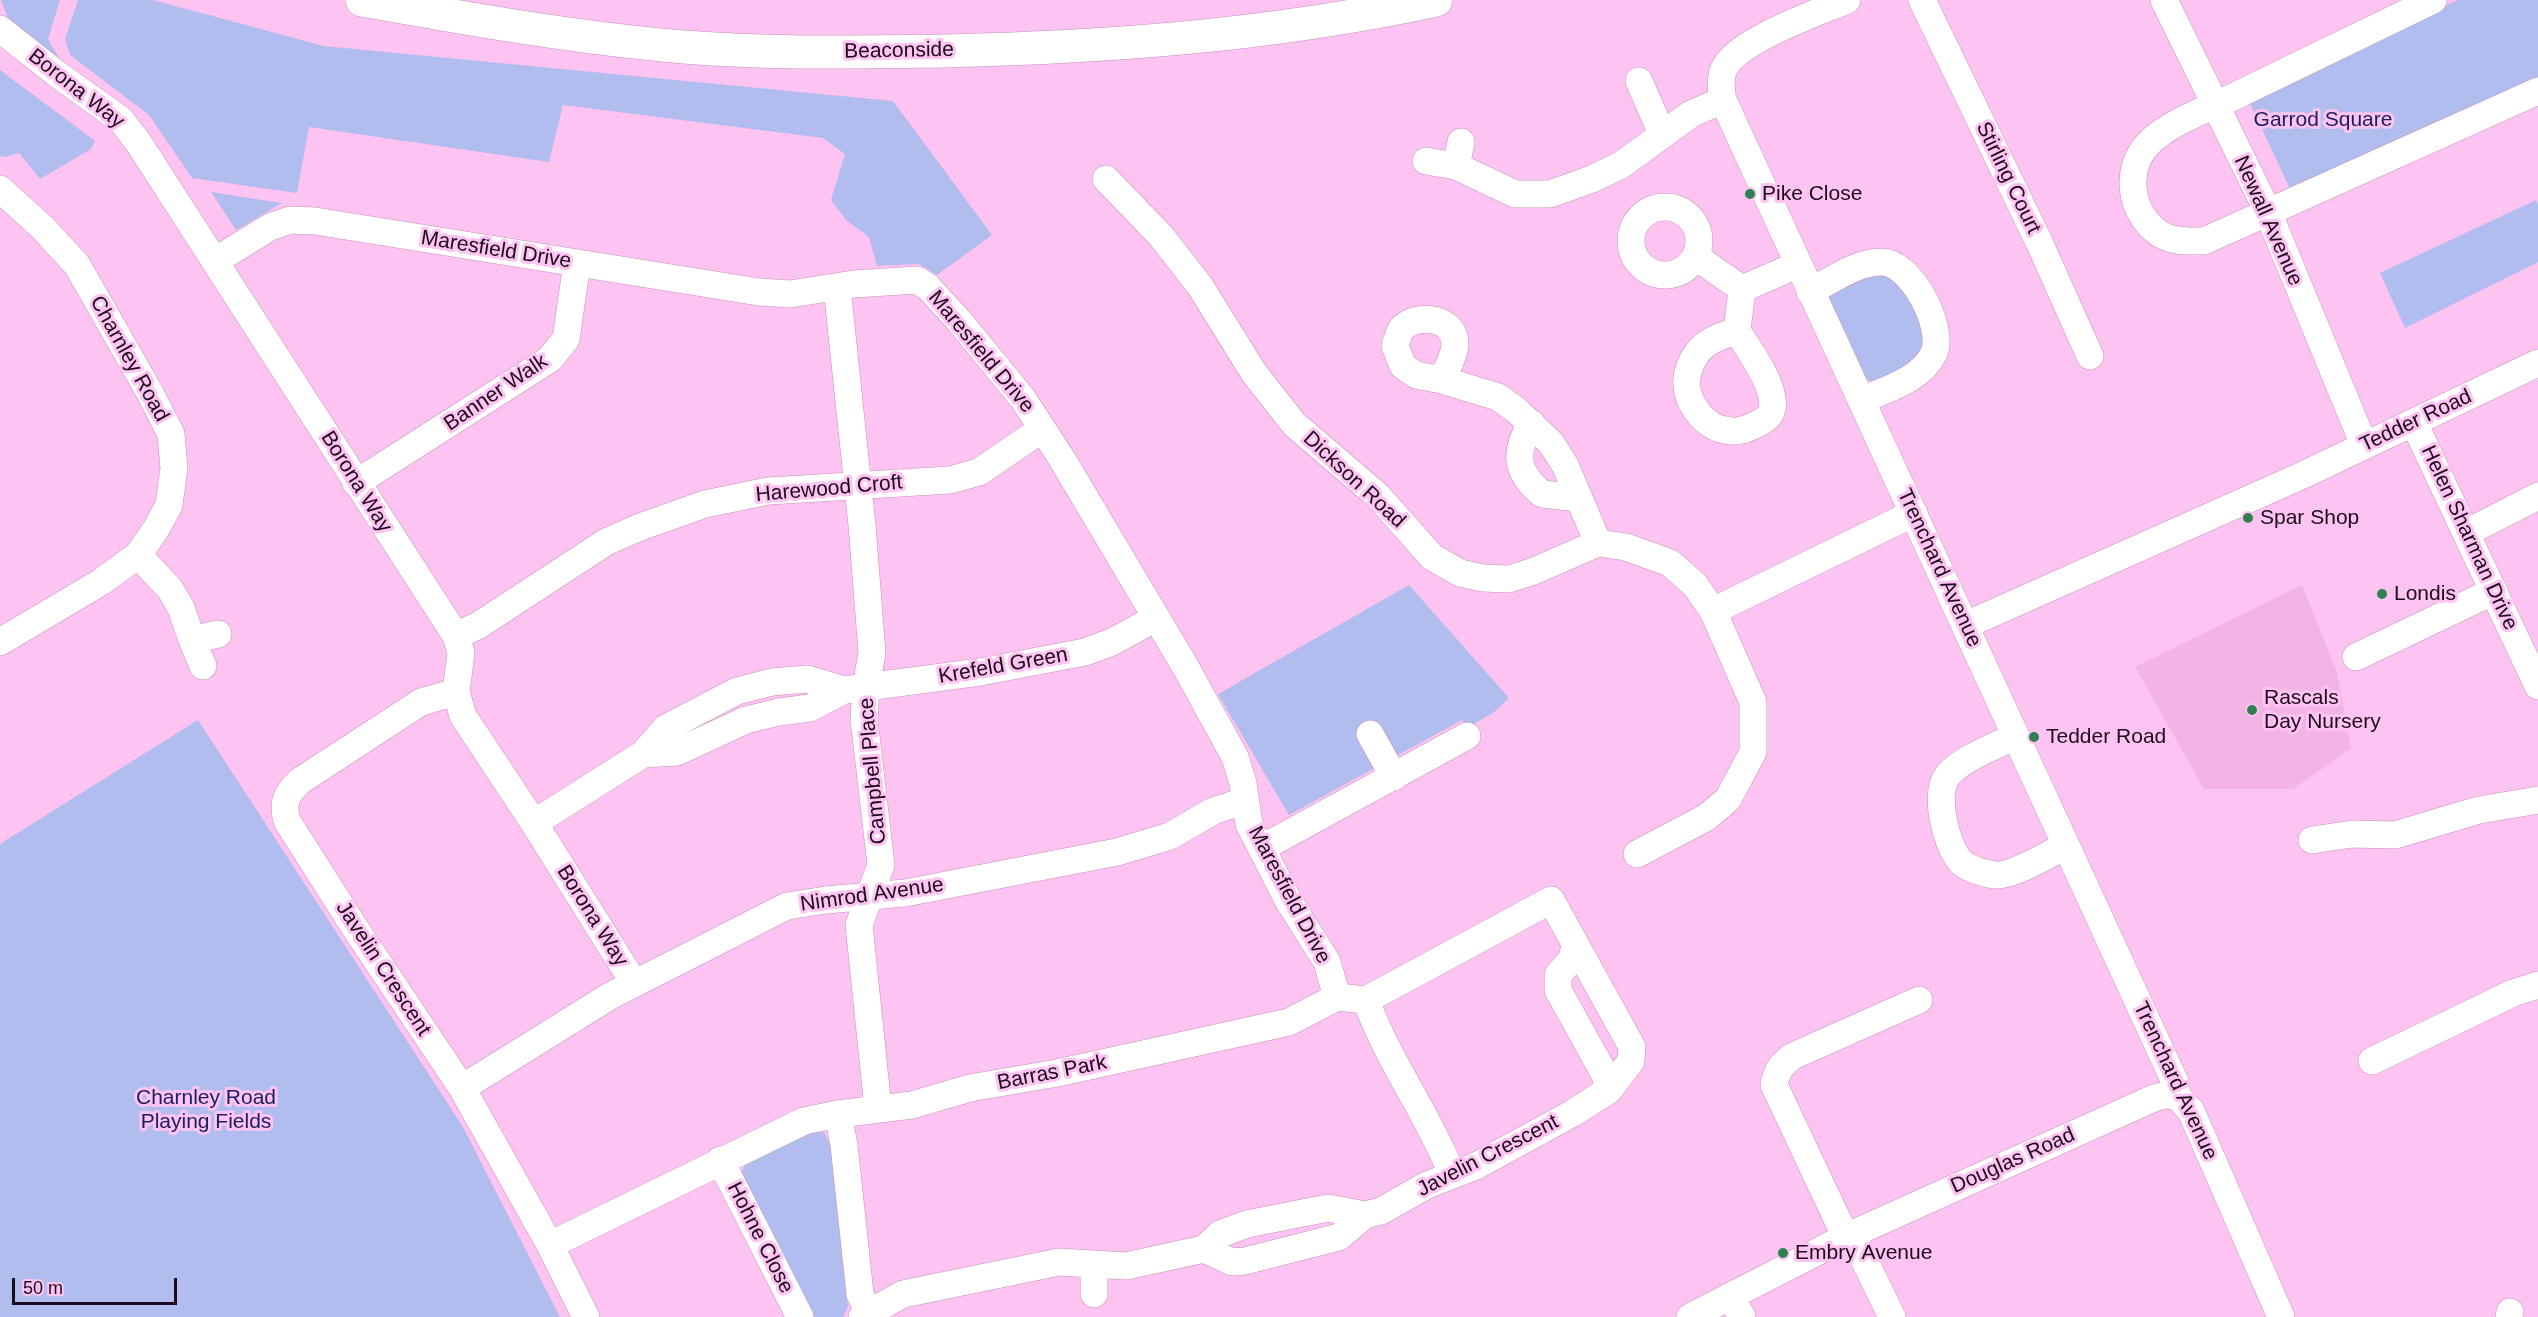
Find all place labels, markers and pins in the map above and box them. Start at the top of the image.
place label: Pike Close [1762,181,1862,207]
marker: Pike Close [1743,187,1757,201]
place label: Spar Shop [2260,505,2359,531]
marker: Spar Shop [2241,511,2255,525]
place label: Londis [2394,581,2456,607]
marker: Londis [2375,587,2389,601]
place label: Rascals Day Nursery [2264,685,2381,735]
marker: Rascals Day Nursery [2245,703,2259,717]
place label: Tedder Road [2046,724,2166,750]
marker: Tedder Road [2027,730,2041,744]
place label: Embry Avenue [1795,1240,1932,1266]
marker: Embry Avenue [1776,1246,1790,1260]

